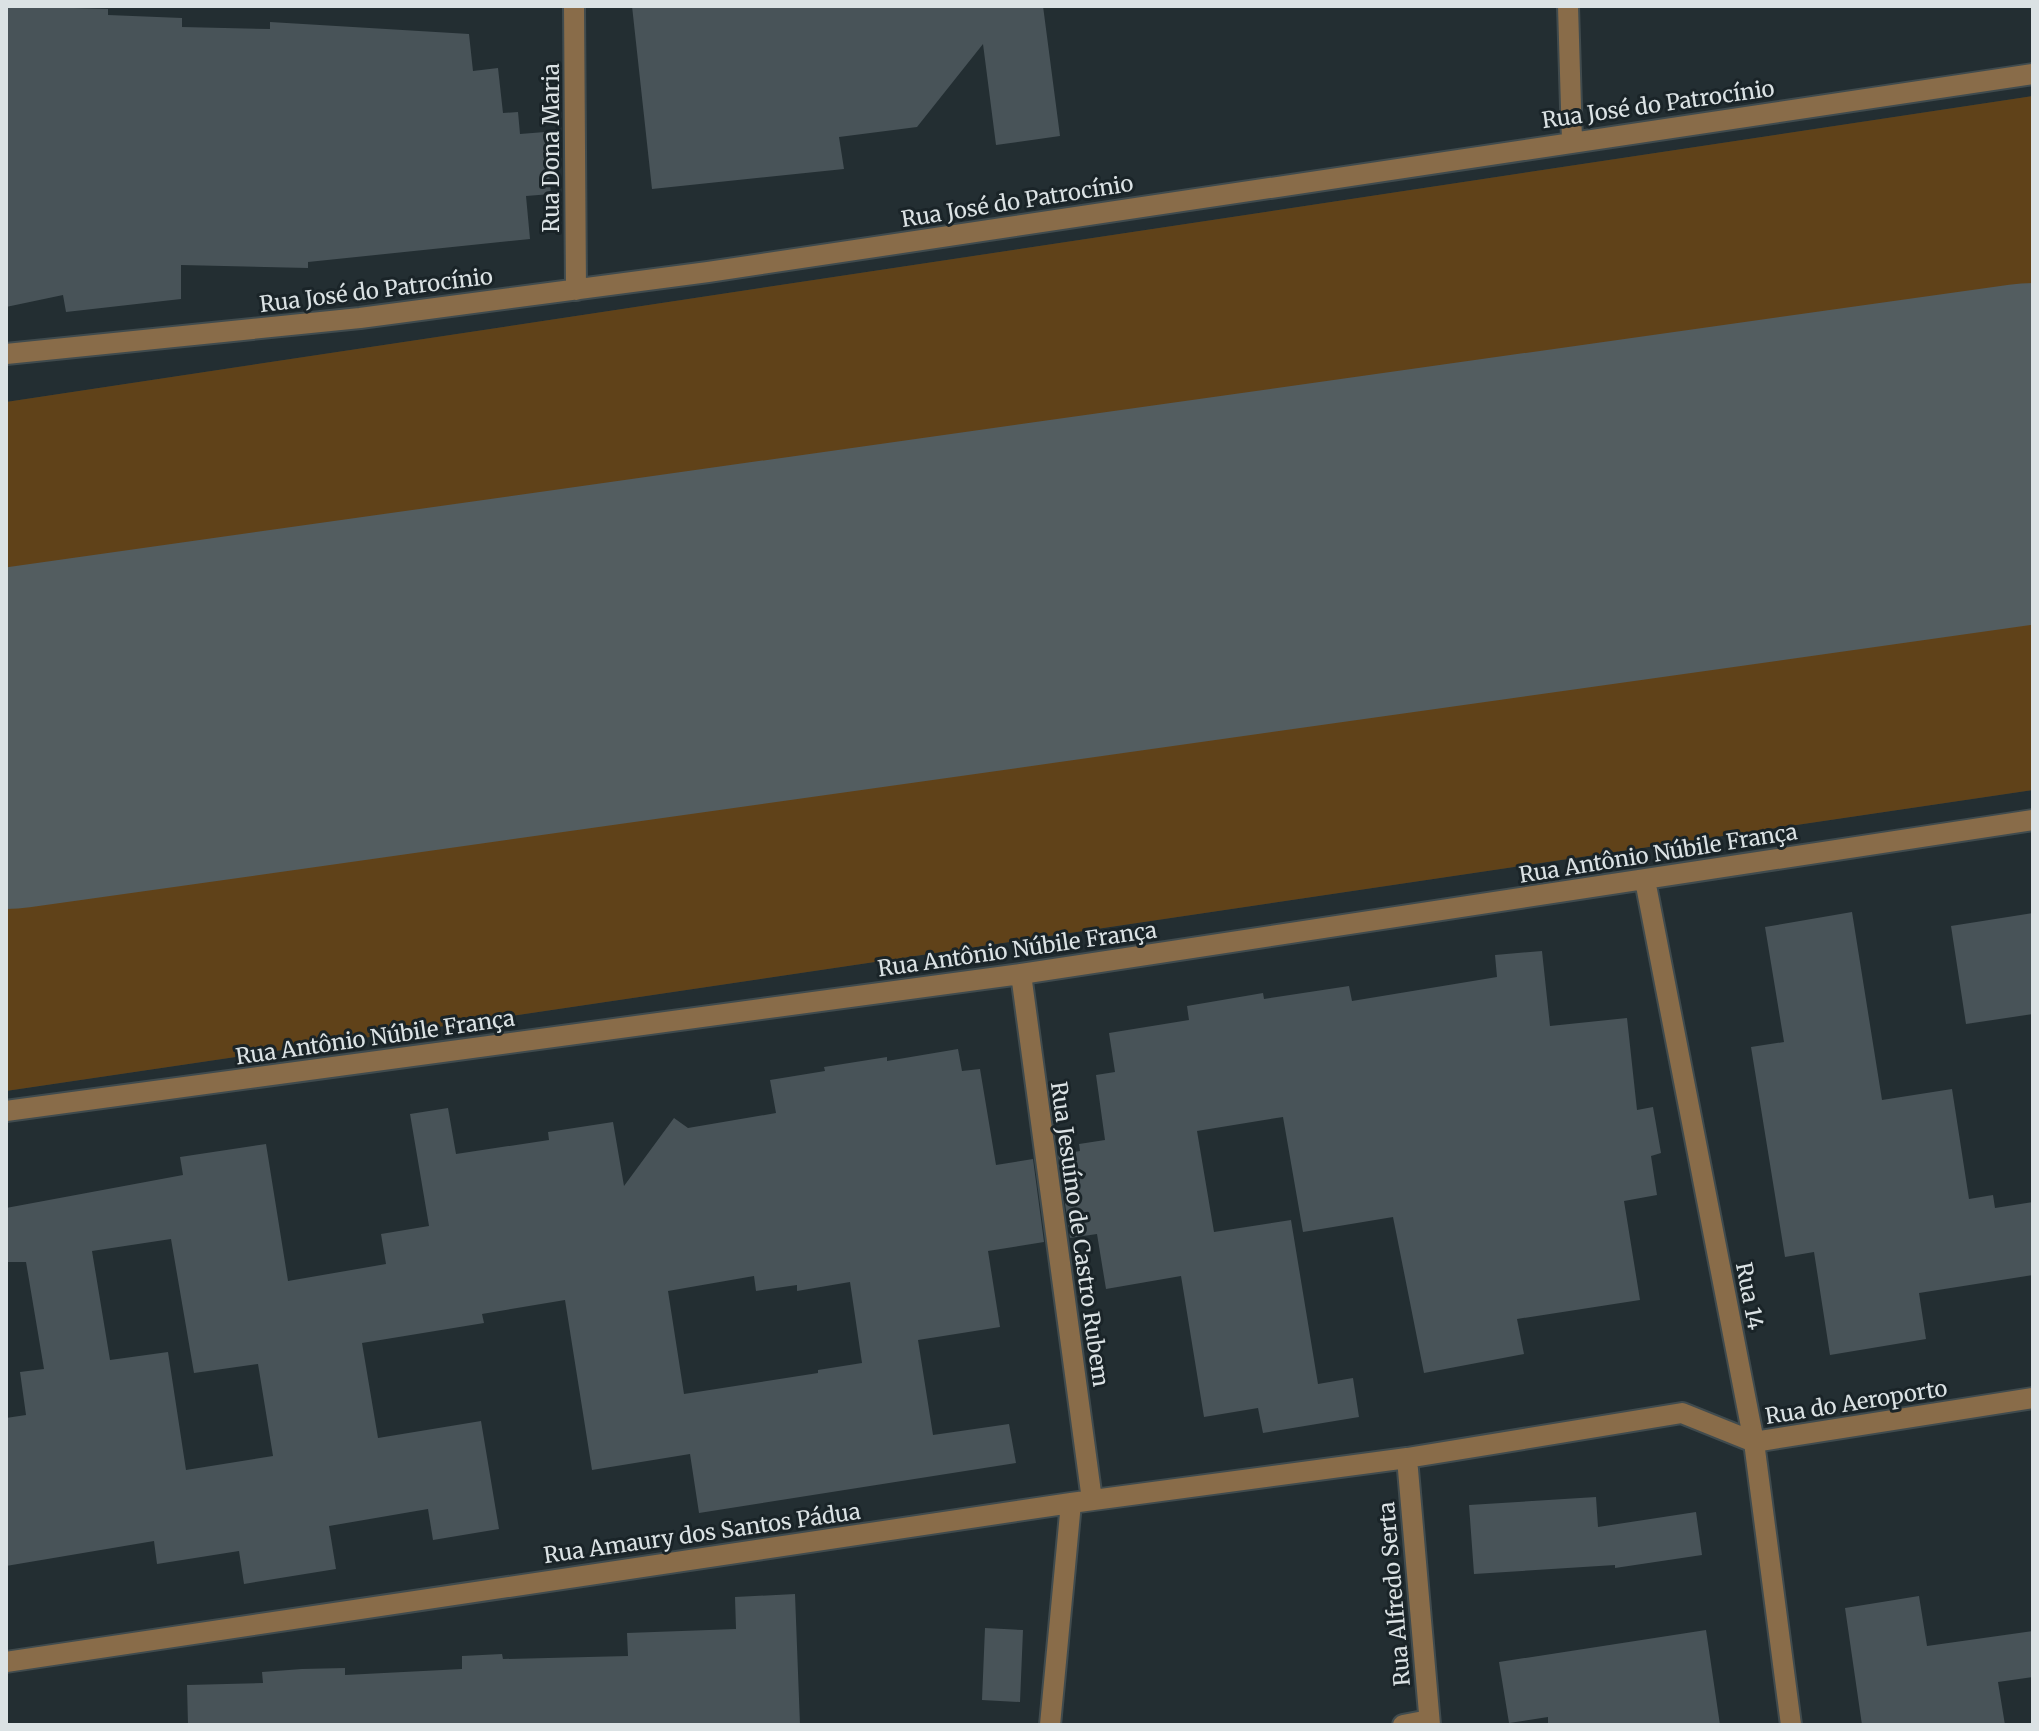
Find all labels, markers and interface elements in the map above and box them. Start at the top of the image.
street label: Rua Dona Maria [537,63,565,233]
street label: Rua José do Patrocínio [1540,74,1776,134]
street label: Rua José do Patrocínio [899,169,1135,233]
street label: Rua José do Patrocínio [258,262,494,318]
street label: Rua Antônio Núbile França [1517,817,1799,889]
street label: Rua Antônio Núbile França [876,916,1159,982]
street label: Rua Antônio Núbile França [234,1004,517,1070]
street label: Rua Jesuíno de Castro Rubem [1045,1080,1115,1389]
street label: Rua 14 [1730,1260,1770,1333]
street label: Rua do Aeroporto [1763,1374,1949,1430]
street label: Rua Amaury dos Santos Pádua [542,1497,862,1569]
street label: Rua Alfredo Serta [1372,1500,1416,1687]

